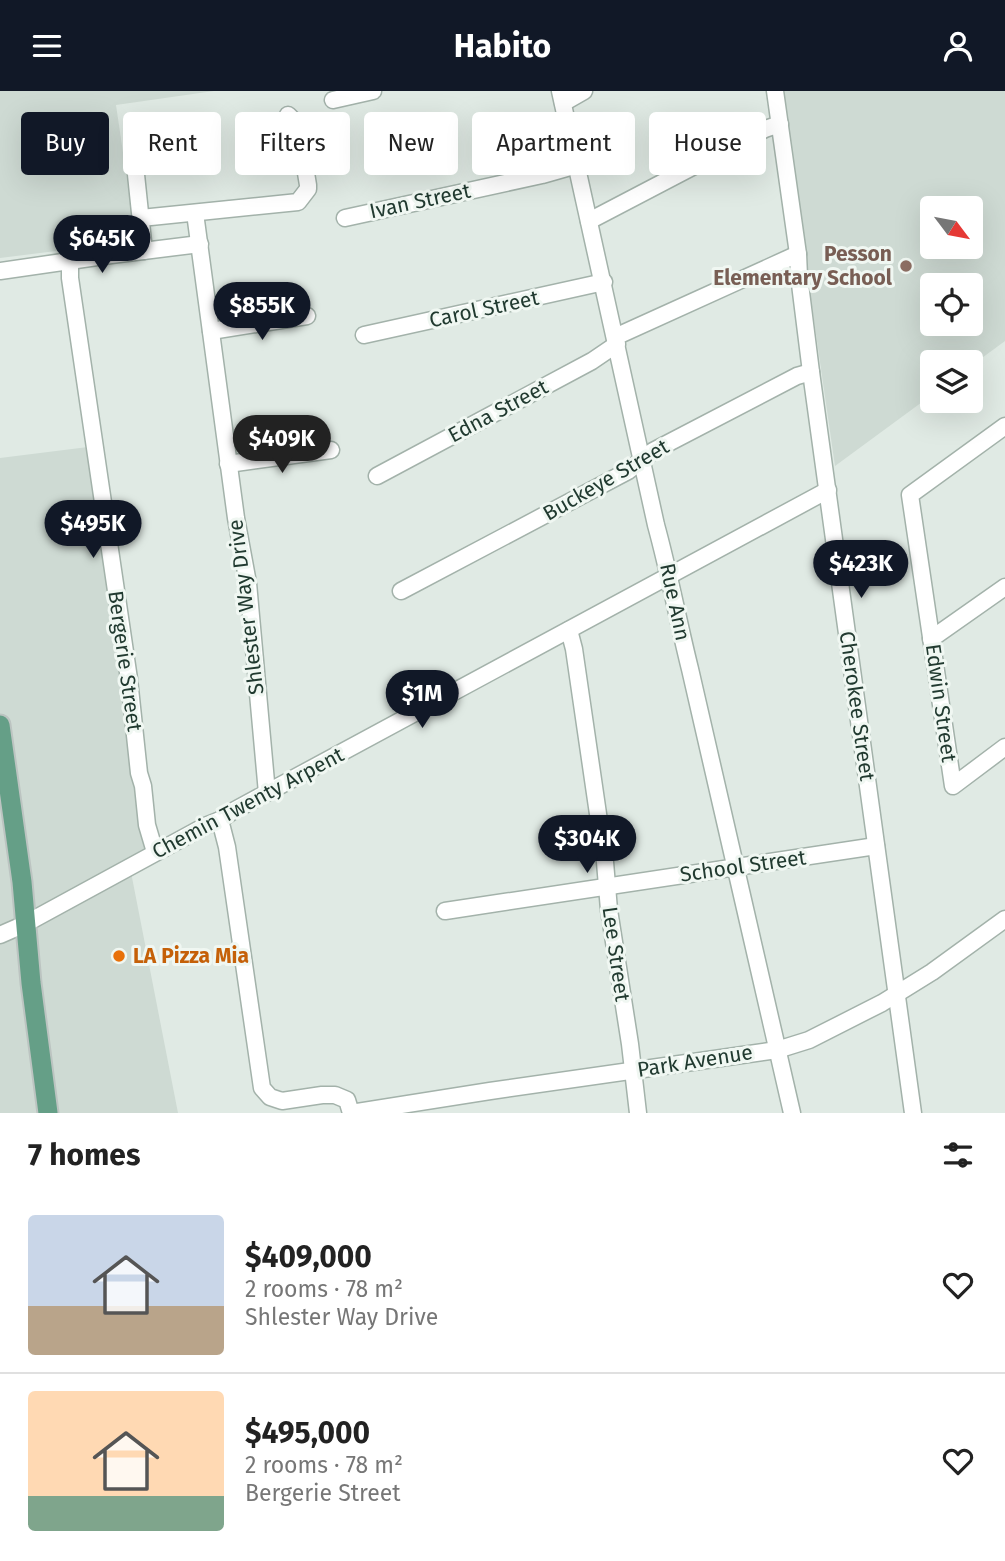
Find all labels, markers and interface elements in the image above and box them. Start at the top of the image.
icon: menu [28,27,66,65]
text: Habito [454,27,551,65]
icon: person [939,27,977,65]
chip: Buy [21,112,109,175]
chip: Rent [123,112,221,175]
chip: Filters [235,112,350,175]
chip: New [364,112,458,175]
chip: Apartment [472,112,635,175]
chip: House [649,112,766,175]
street label: Ivan Street [367,178,473,224]
north arrow [920,196,984,259]
map controls [920,196,983,413]
pin: $645K [53,215,151,275]
text: $645K [69,224,135,252]
place label: Pesson Elementary School [713,241,893,291]
marker: Pesson Elementary School [898,258,914,274]
button: locate [920,273,983,336]
pin: $855K [213,282,311,342]
street label: Carol Street [427,285,542,333]
text: $855K [229,291,295,319]
button: layers [920,350,983,413]
street label: Edna Street [443,374,553,448]
pin: $409K [233,415,331,475]
text: $409K [249,424,315,452]
street label: Buckeye Street [538,433,674,527]
pin: $495K [44,501,142,560]
text: $495K [61,509,125,537]
street label: Shlester Way Drive [222,518,270,696]
pin: $423K [812,540,910,600]
text: $423K [829,549,893,577]
street label: Rue Ann [654,561,696,643]
street label: Bergerie Street [102,589,148,734]
street label: Cherokee Street [834,629,880,783]
street label: Edwin Street [920,642,962,764]
pin: $1M [388,671,456,730]
text: $1M [402,679,442,707]
street label: Chemin Twenty Arpent [148,741,349,865]
pin: $304K [538,815,636,875]
text: $304K [554,824,620,852]
street label: School Street [678,844,808,888]
street label: Lee Street [596,905,636,1003]
place label: LA Pizza Mia [133,943,249,969]
marker: LA Pizza Mia [111,948,127,964]
street label: Park Avenue [635,1039,755,1083]
icon: filters [939,1136,977,1174]
text: 7 homes [28,1137,140,1173]
text: $409,000 [245,1239,372,1275]
icon: home [84,1243,168,1327]
icon: heart [939,1266,977,1304]
text: 2 rooms · 78 m² [245,1275,403,1303]
text: Shlester Way Drive [245,1303,438,1331]
text: $495,000 [245,1415,370,1451]
icon: home [84,1419,168,1503]
icon: heart [939,1442,977,1480]
text: 2 rooms · 78 m² [245,1451,403,1479]
text: Bergerie Street [245,1479,401,1507]

